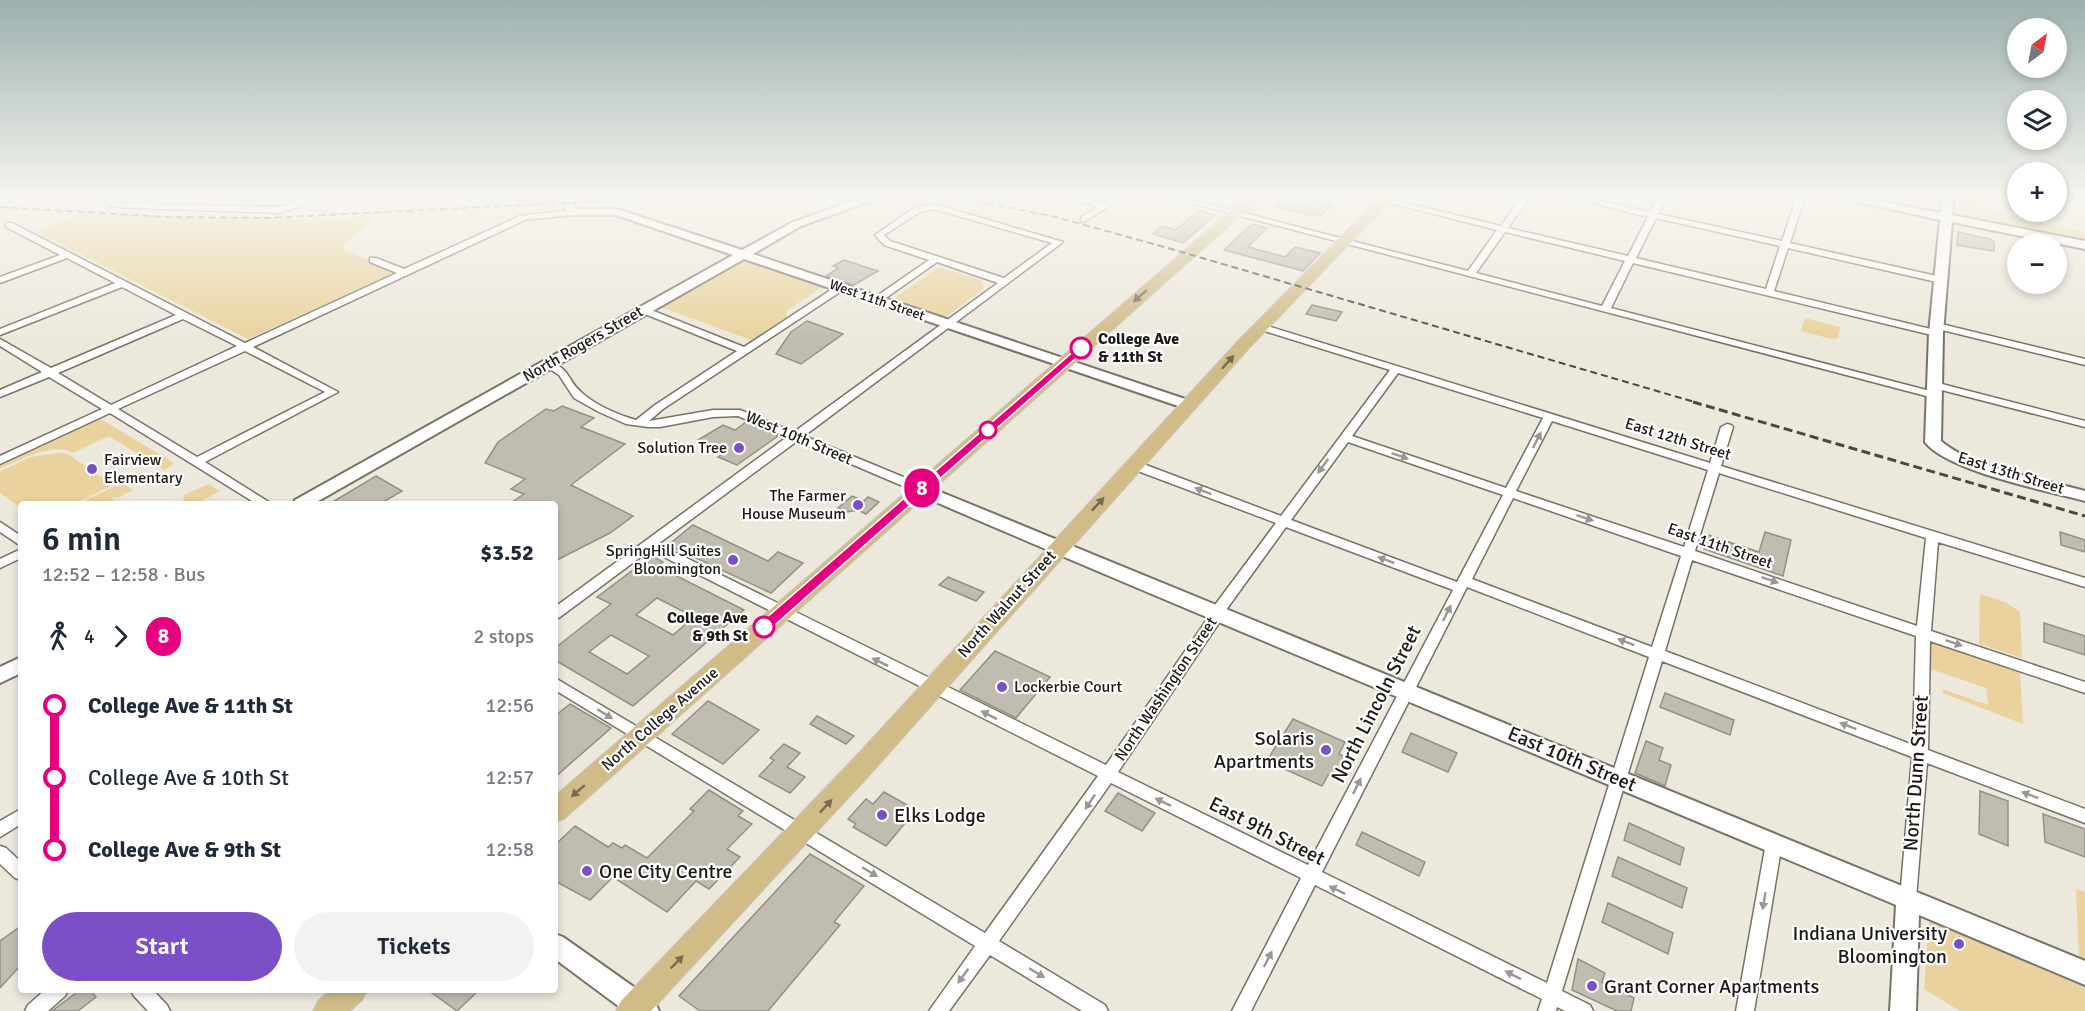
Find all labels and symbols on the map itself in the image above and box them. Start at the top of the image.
north arrow [2007,18,2067,78]
street label: West 11th Street [827,276,927,324]
one-way arrow [1133,289,1148,302]
street label: North Rogers Street [519,301,647,387]
place label: College Ave & 11th St [1098,329,1179,367]
marker: College Ave & 11th St [1070,337,1092,359]
one-way arrow [1221,355,1234,370]
street label: West 10th Street [743,407,856,470]
street label: East 12th Street [1622,413,1734,465]
unlabelled marker [979,421,997,439]
one-way arrow [1532,431,1542,448]
place label: Solution Tree [637,438,727,458]
marker: Solution Tree [732,441,746,455]
street label: East 13th Street [1955,447,2067,499]
place label: Fairview Elementary [104,450,183,488]
one-way arrow [1391,452,1409,461]
one-way arrow [1317,458,1329,474]
marker: Fairview Elementary [85,462,99,476]
line badge: 8 [902,468,942,508]
place label: The Farmer House Museum [741,486,846,524]
one-way arrow [1194,486,1212,495]
one-way arrow [1091,497,1104,512]
marker: The Farmer House Museum [851,498,865,512]
one-way arrow [1576,513,1594,523]
street label: East 11th Street [1665,519,1776,573]
place label: SpringHill Suites Bloomington [606,541,721,579]
street label: North Walnut Street [954,546,1061,662]
marker: SpringHill Suites Bloomington [726,553,740,567]
one-way arrow [1376,555,1394,565]
one-way arrow [1761,576,1779,585]
one-way arrow [1442,604,1452,621]
place label: College Ave & 9th St [667,608,748,646]
street label: North Washington Street [1110,613,1222,765]
marker: College Ave & 9th St [753,616,775,638]
street label: North Lincoln Street [1325,621,1427,787]
one-way arrow [1617,637,1635,647]
one-way arrow [1945,639,1963,648]
one-way arrow [872,657,889,666]
street label: North College Avenue [598,663,722,775]
place label: Lockerbie Court [1014,677,1123,697]
marker: Lockerbie Court [995,680,1009,694]
street label: North Dunn Street [1898,694,1934,852]
one-way arrow [597,708,613,719]
one-way arrow [980,711,997,720]
street label: East 10th Street [1504,721,1640,797]
one-way arrow [1839,721,1857,731]
place label: Solaris Apartments [1214,726,1314,774]
marker: Solaris Apartments [1319,743,1333,757]
one-way arrow [1352,777,1362,795]
one-way arrow [571,784,586,797]
one-way arrow [2021,790,2039,799]
street label: East 9th Street [1205,791,1329,871]
one-way arrow [1084,793,1096,809]
one-way arrow [819,798,833,813]
one-way arrow [1155,798,1172,807]
place label: Elks Lodge [894,803,986,828]
marker: Elks Lodge [875,808,889,822]
place label: One City Centre [599,859,733,884]
marker: One City Centre [580,864,594,878]
one-way arrow [862,867,879,878]
one-way arrow [1329,885,1346,894]
one-way arrow [1759,892,1768,911]
place label: Indiana University Bloomington [1792,921,1948,969]
marker: Indiana University Bloomington [1952,937,1966,951]
one-way arrow [1262,950,1272,968]
one-way arrow [670,955,684,970]
one-way arrow [957,968,969,984]
one-way arrow [1029,968,1045,979]
one-way arrow [1504,970,1521,980]
place label: Grant Corner Apartments [1604,974,1819,999]
marker: Grant Corner Apartments [1585,979,1599,993]

